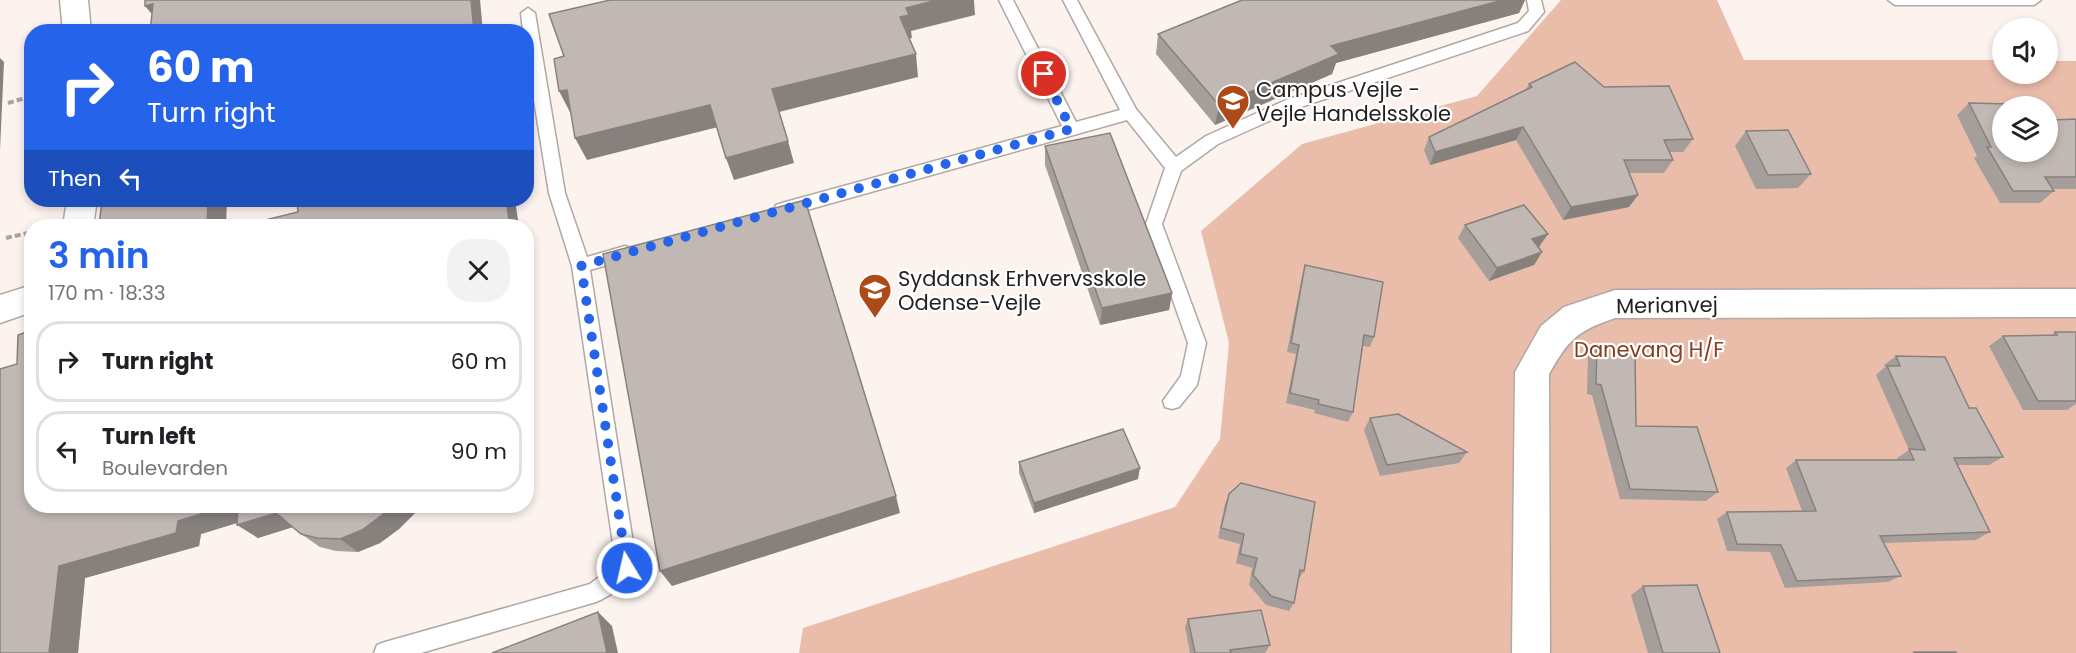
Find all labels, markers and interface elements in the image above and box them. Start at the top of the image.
map controls [1992,18,2058,162]
button: sound [1992,18,2058,84]
text: 60 m [147,38,255,97]
icon: right [48,48,126,126]
pin [1018,48,1069,99]
icon: arrive [1027,57,1060,90]
place label: Campus Vejle - Vejle Handelsskole [1256,75,1451,128]
school or university icon: Campus Vejle - Vejle Handelsskole [1215,83,1251,130]
text: Turn right [147,94,276,131]
button: layers [1992,96,2058,162]
icon: left [114,162,147,195]
text: Then [48,163,102,194]
text: 3 min [48,230,150,281]
button: close [447,239,510,302]
place label: Syddansk Erhvervsskole Odense-Vejle [898,264,1146,317]
school or university icon: Syddansk Erhvervsskole Odense-Vejle [857,272,893,319]
text: 170 m · 18:33 [48,279,166,307]
street label: Merianvej [1616,290,1718,320]
park label: Danevang H/F [1574,335,1724,364]
icon: right [51,345,84,378]
text: Turn right [102,346,213,377]
text: 60 m [451,346,507,377]
text: Turn left [102,421,196,452]
icon: left [51,435,84,468]
text: 90 m [451,436,507,467]
text: Boulevarden [102,454,228,482]
position arrow [595,536,659,600]

